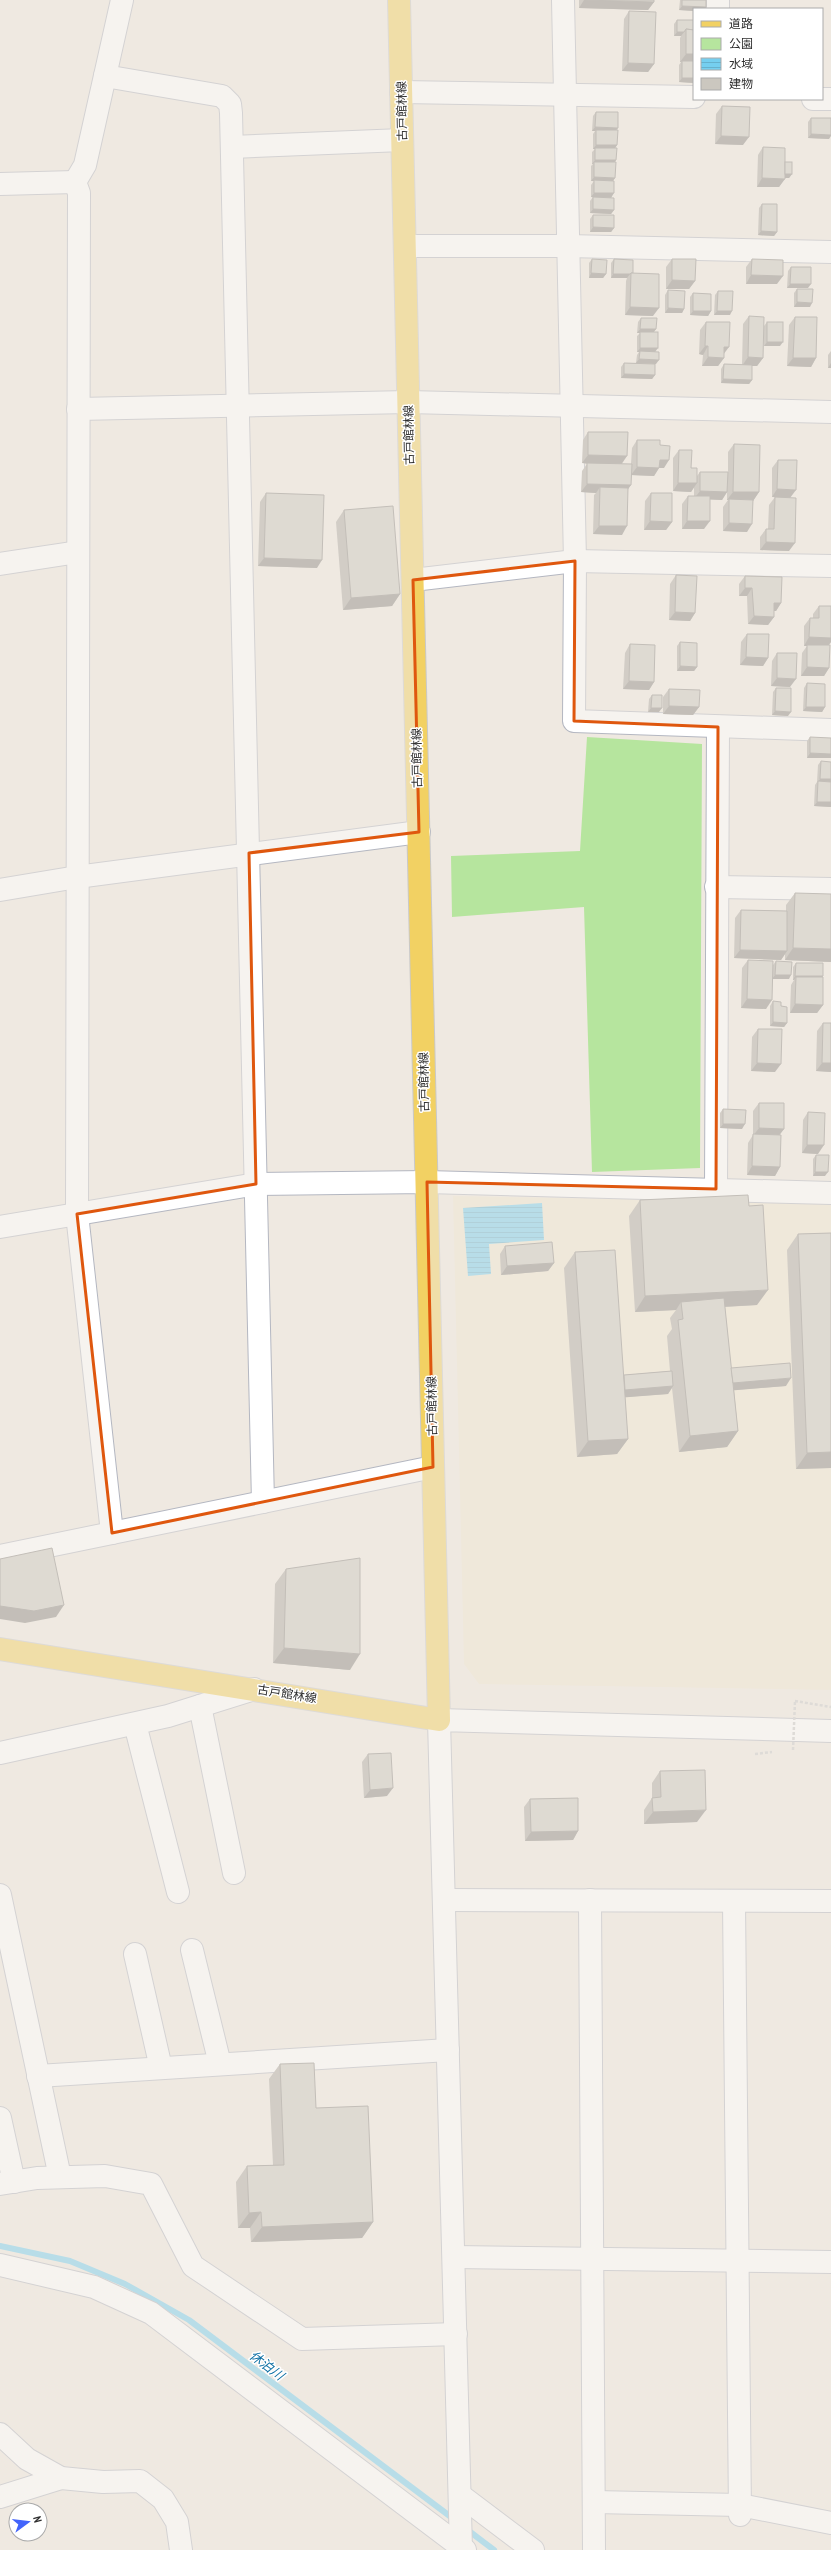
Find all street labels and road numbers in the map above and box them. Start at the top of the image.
street label: 古戸館林線 [393,81,410,141]
street label: 古戸館林線 [400,405,417,465]
street label: 古戸館林線 [408,728,425,788]
street label: 古戸館林線 [415,1052,432,1112]
street label: 古戸館林線 [423,1376,440,1436]
street label: 古戸館林線 [256,1681,318,1706]

